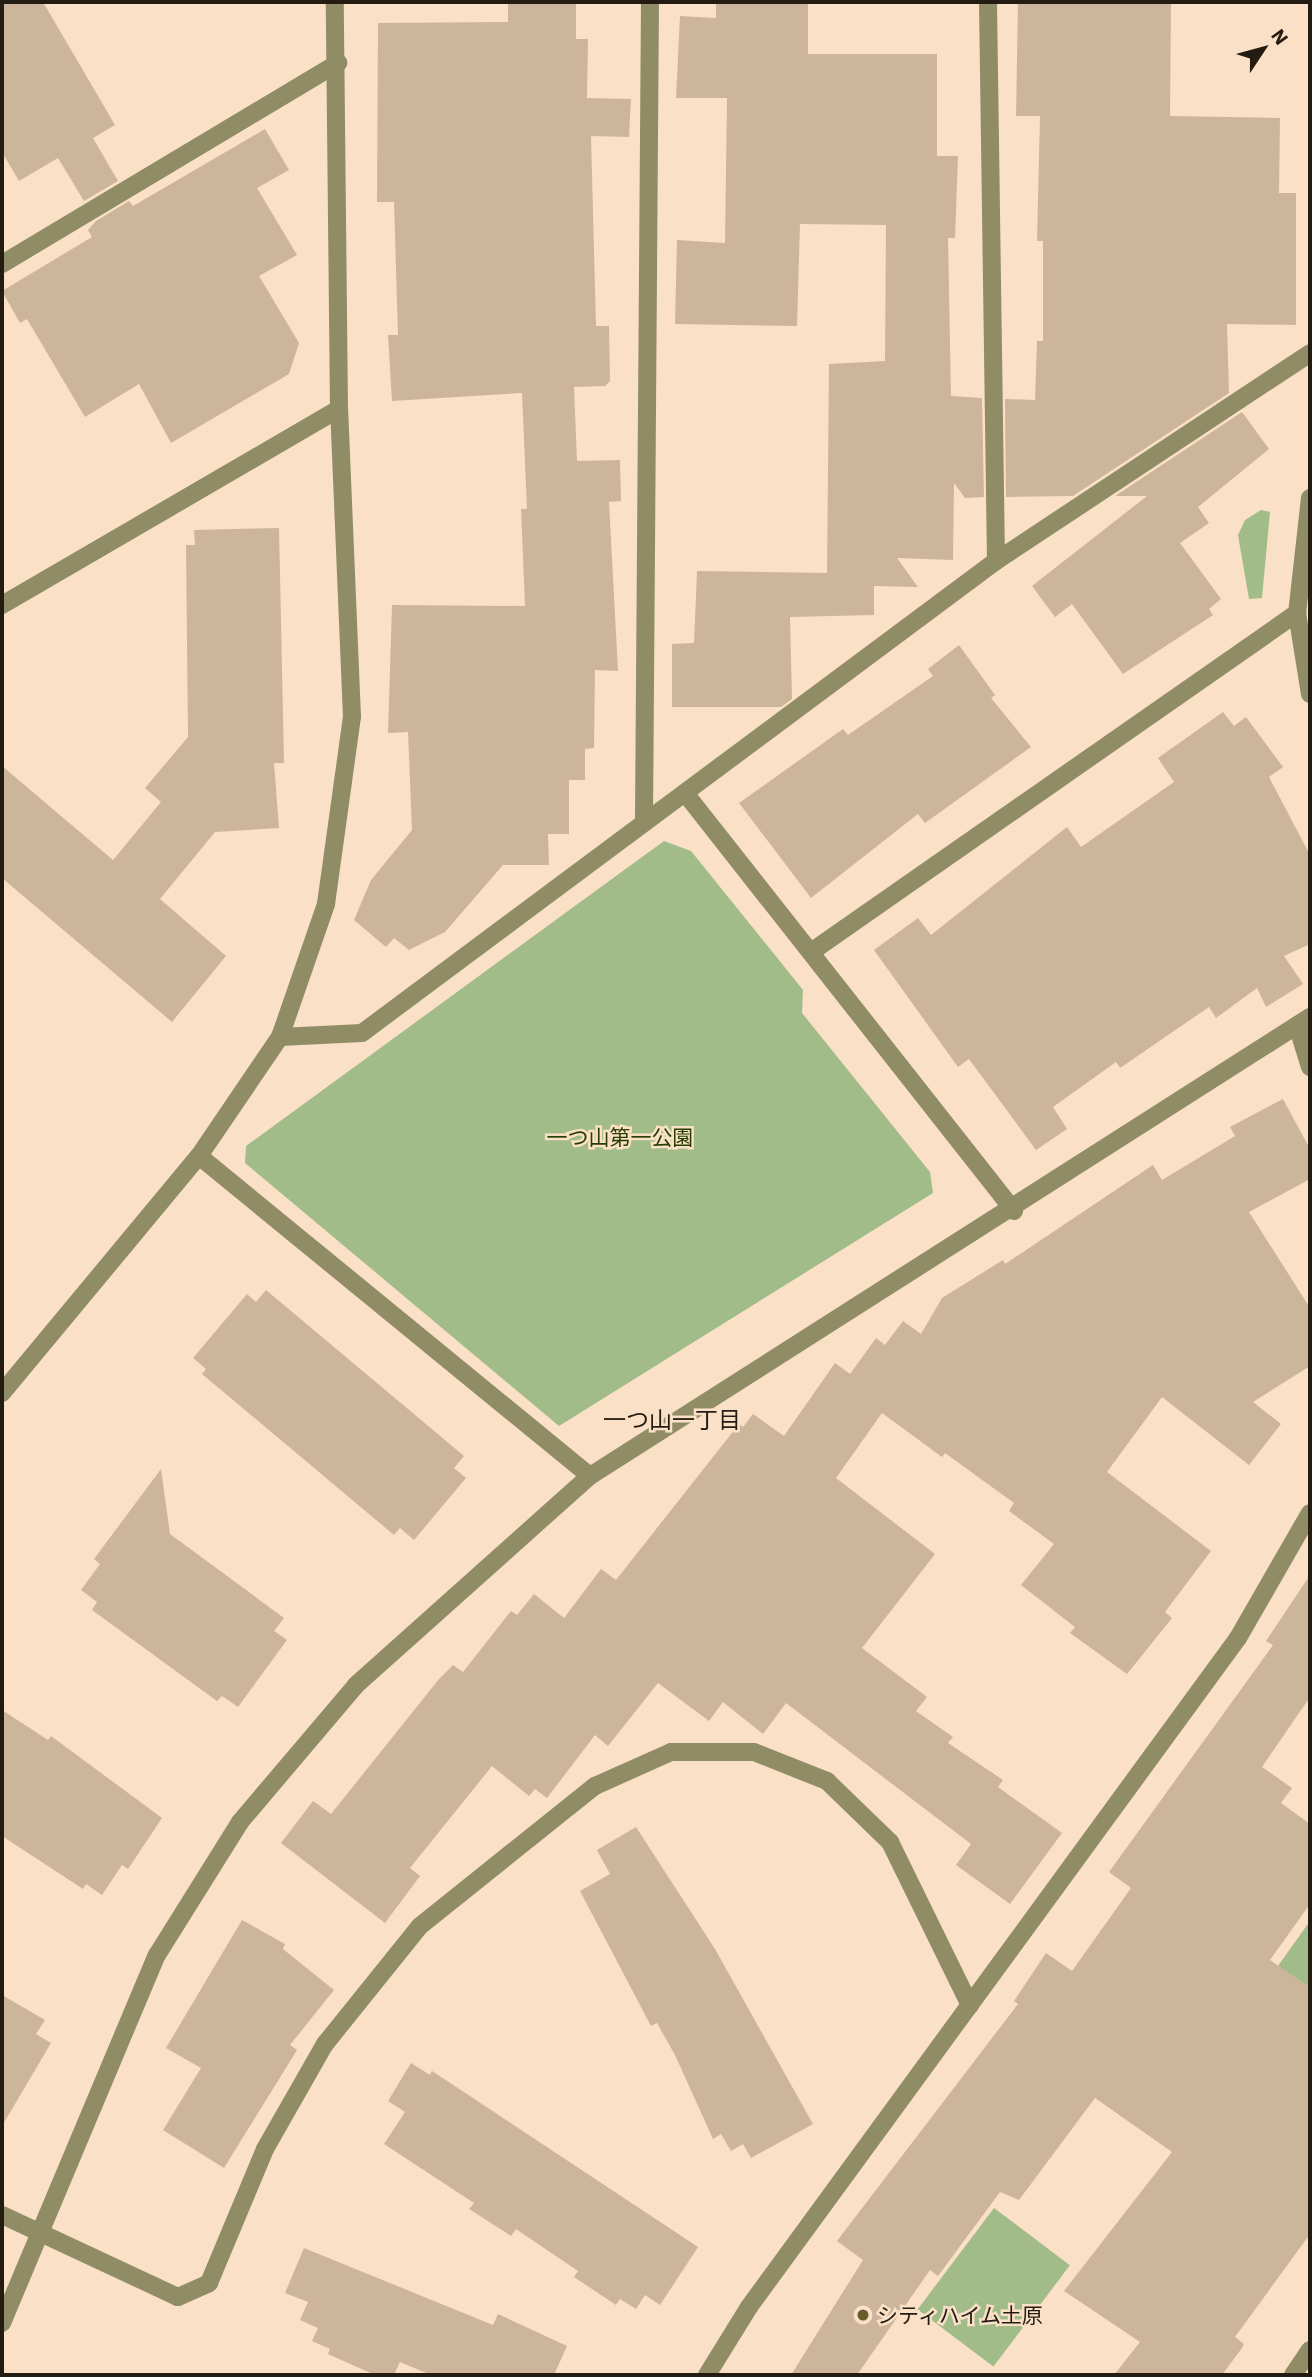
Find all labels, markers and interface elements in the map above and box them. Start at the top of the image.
north arrow [1228,14,1298,84]
text: N [1266,24,1294,49]
park label: 一つ山第一公園 [547,1124,693,1150]
district label: 一つ山一丁目 [603,1405,741,1433]
place label: シティハイム土原 [877,2302,1045,2328]
marker: シティハイム土原 [855,2307,871,2323]

